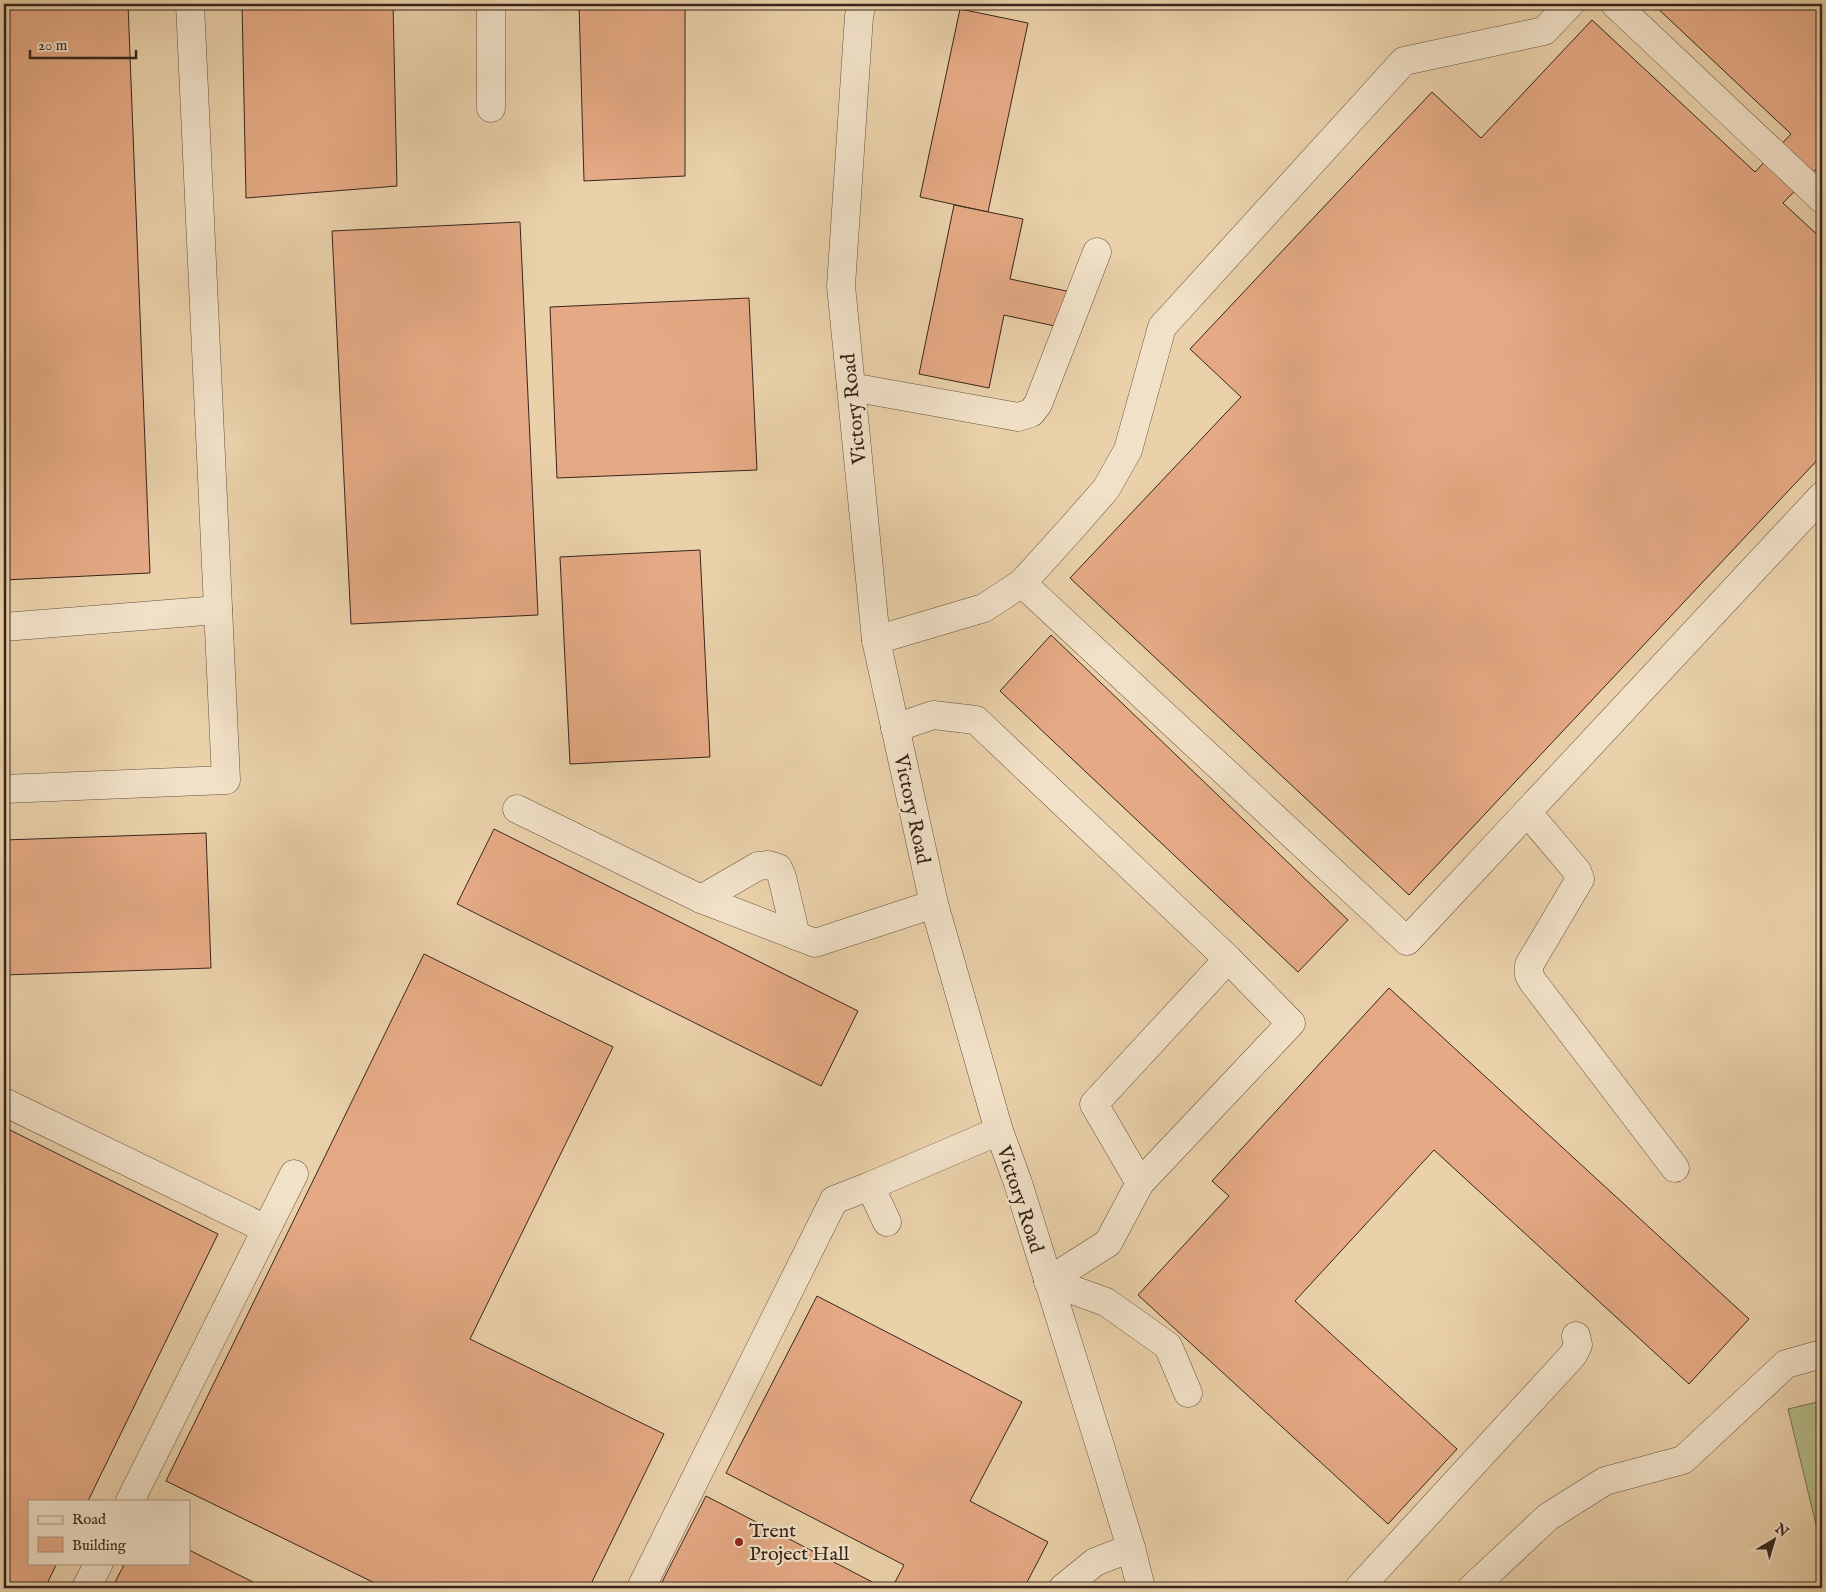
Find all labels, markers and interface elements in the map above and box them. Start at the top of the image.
scale bar [30,28,136,60]
text: 20 m [38,36,68,55]
street label: Victory Road [836,352,873,466]
street label: Victory Road [888,751,935,867]
street label: Victory Road [990,1142,1049,1257]
legend [28,1500,190,1564]
text: Road [72,1510,107,1529]
north arrow [1748,1514,1798,1564]
place label: Trent Project Hall [749,1519,850,1567]
text: N [1770,1519,1792,1541]
text: Building [72,1536,127,1555]
marker: Trent Project Hall [733,1536,745,1548]

